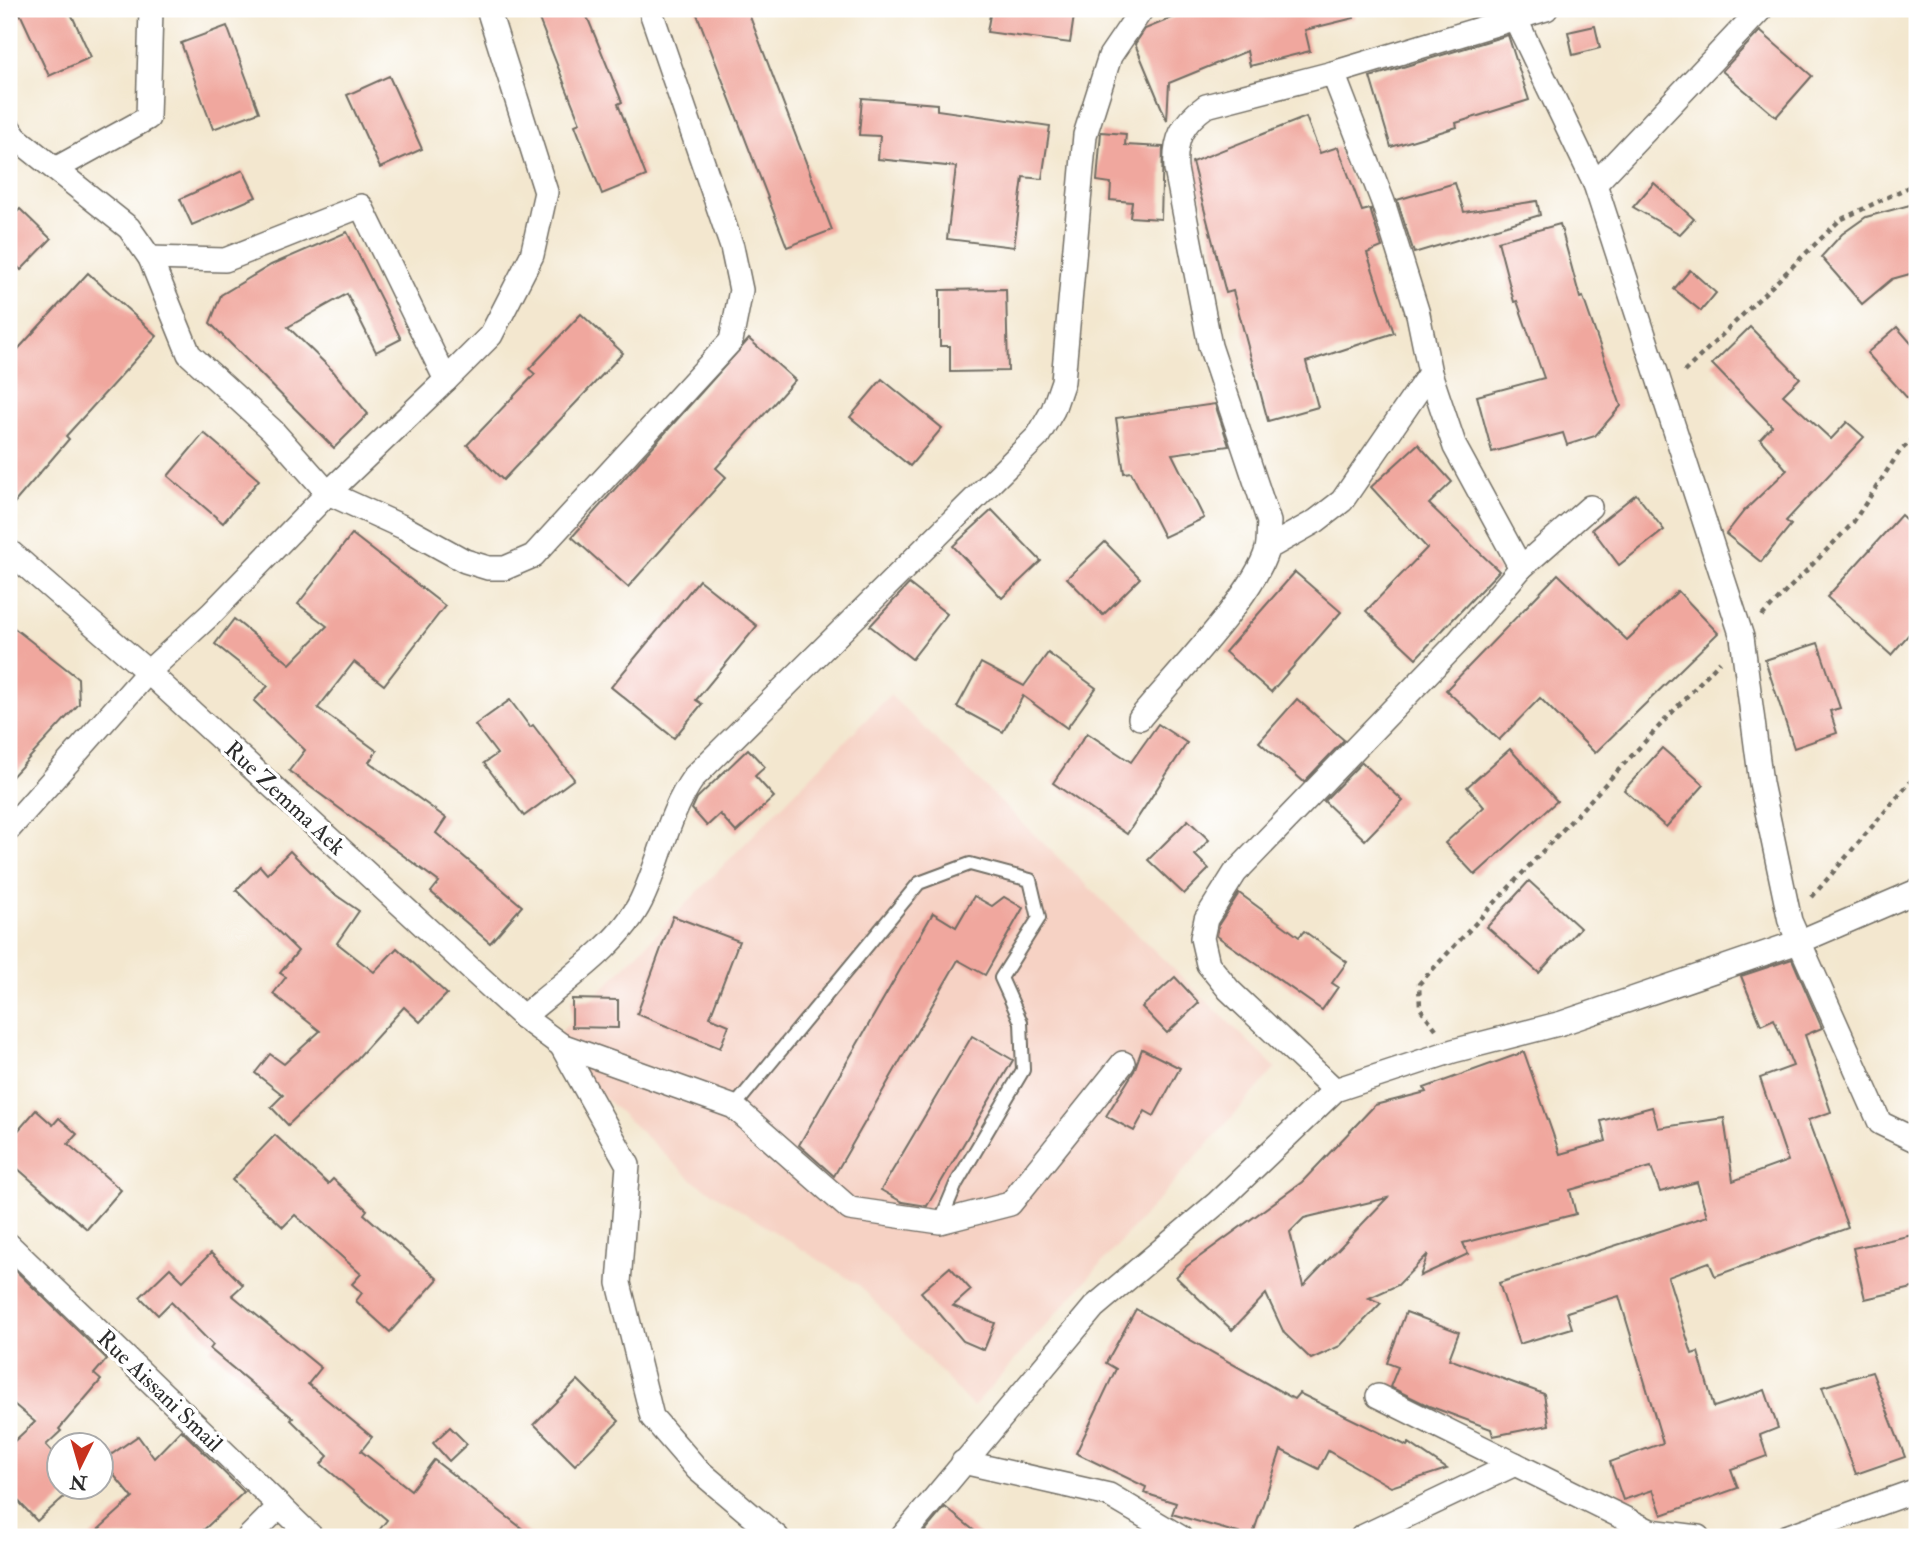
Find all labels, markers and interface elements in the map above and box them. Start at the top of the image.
street label: Rue Zemma Aek [219,735,351,861]
street label: Rue Aissani Smail [91,1324,229,1458]
north arrow [46,1430,116,1500]
text: N [68,1469,89,1495]

